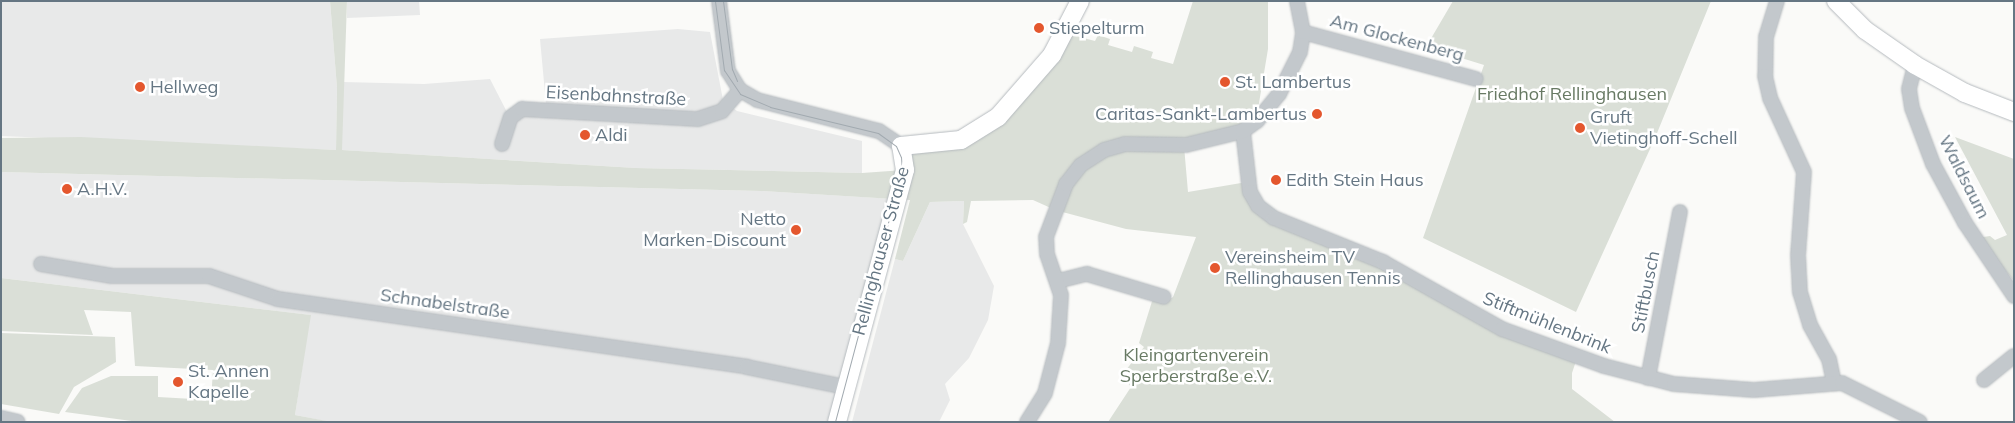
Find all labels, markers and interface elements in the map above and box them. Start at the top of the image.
street label: Am Glockenberg [1328,10,1466,66]
place label: Stiepelturm [1049,17,1144,39]
marker: Stiepelturm [1033,22,1045,34]
place label: St. Lambertus [1235,71,1351,93]
place label: Hellweg [150,76,218,98]
marker: St. Lambertus [1219,76,1231,88]
marker: Hellweg [134,81,146,93]
street label: Eisenbahnstraße [545,82,687,110]
park label: Friedhof Rellinghausen [1477,83,1667,105]
place label: Caritas-Sankt-Lambertus [1095,103,1307,125]
place label: Gruft Vietinghoff-Schell [1590,107,1737,150]
marker: Caritas-Sankt-Lambertus [1311,108,1323,120]
marker: Gruft Vietinghoff-Schell [1574,122,1586,134]
place label: Aldi [595,124,628,146]
marker: Aldi [579,129,591,141]
street label: Waldsaum [1934,132,1994,222]
street label: Rellinghauser Straße [848,164,914,338]
place label: Edith Stein Haus [1286,169,1424,191]
marker: Edith Stein Haus [1270,174,1282,186]
place label: A.H.V. [77,178,127,200]
marker: A.H.V. [61,183,73,195]
place label: Netto Marken-Discount [643,209,786,252]
marker: Netto Marken-Discount [790,224,802,236]
place label: Vereinsheim TV Rellinghausen Tennis [1225,247,1401,290]
street label: Stiftbusch [1627,249,1665,335]
marker: Vereinsheim TV Rellinghausen Tennis [1209,262,1221,274]
street label: Schnabelstraße [379,284,511,324]
street label: Stiftmühlenbrink [1480,287,1614,359]
park label: Kleingartenverein Sperberstraße e.V. [1120,345,1272,388]
place label: St. Annen Kapelle [188,361,269,404]
marker: St. Annen Kapelle [172,376,184,388]

